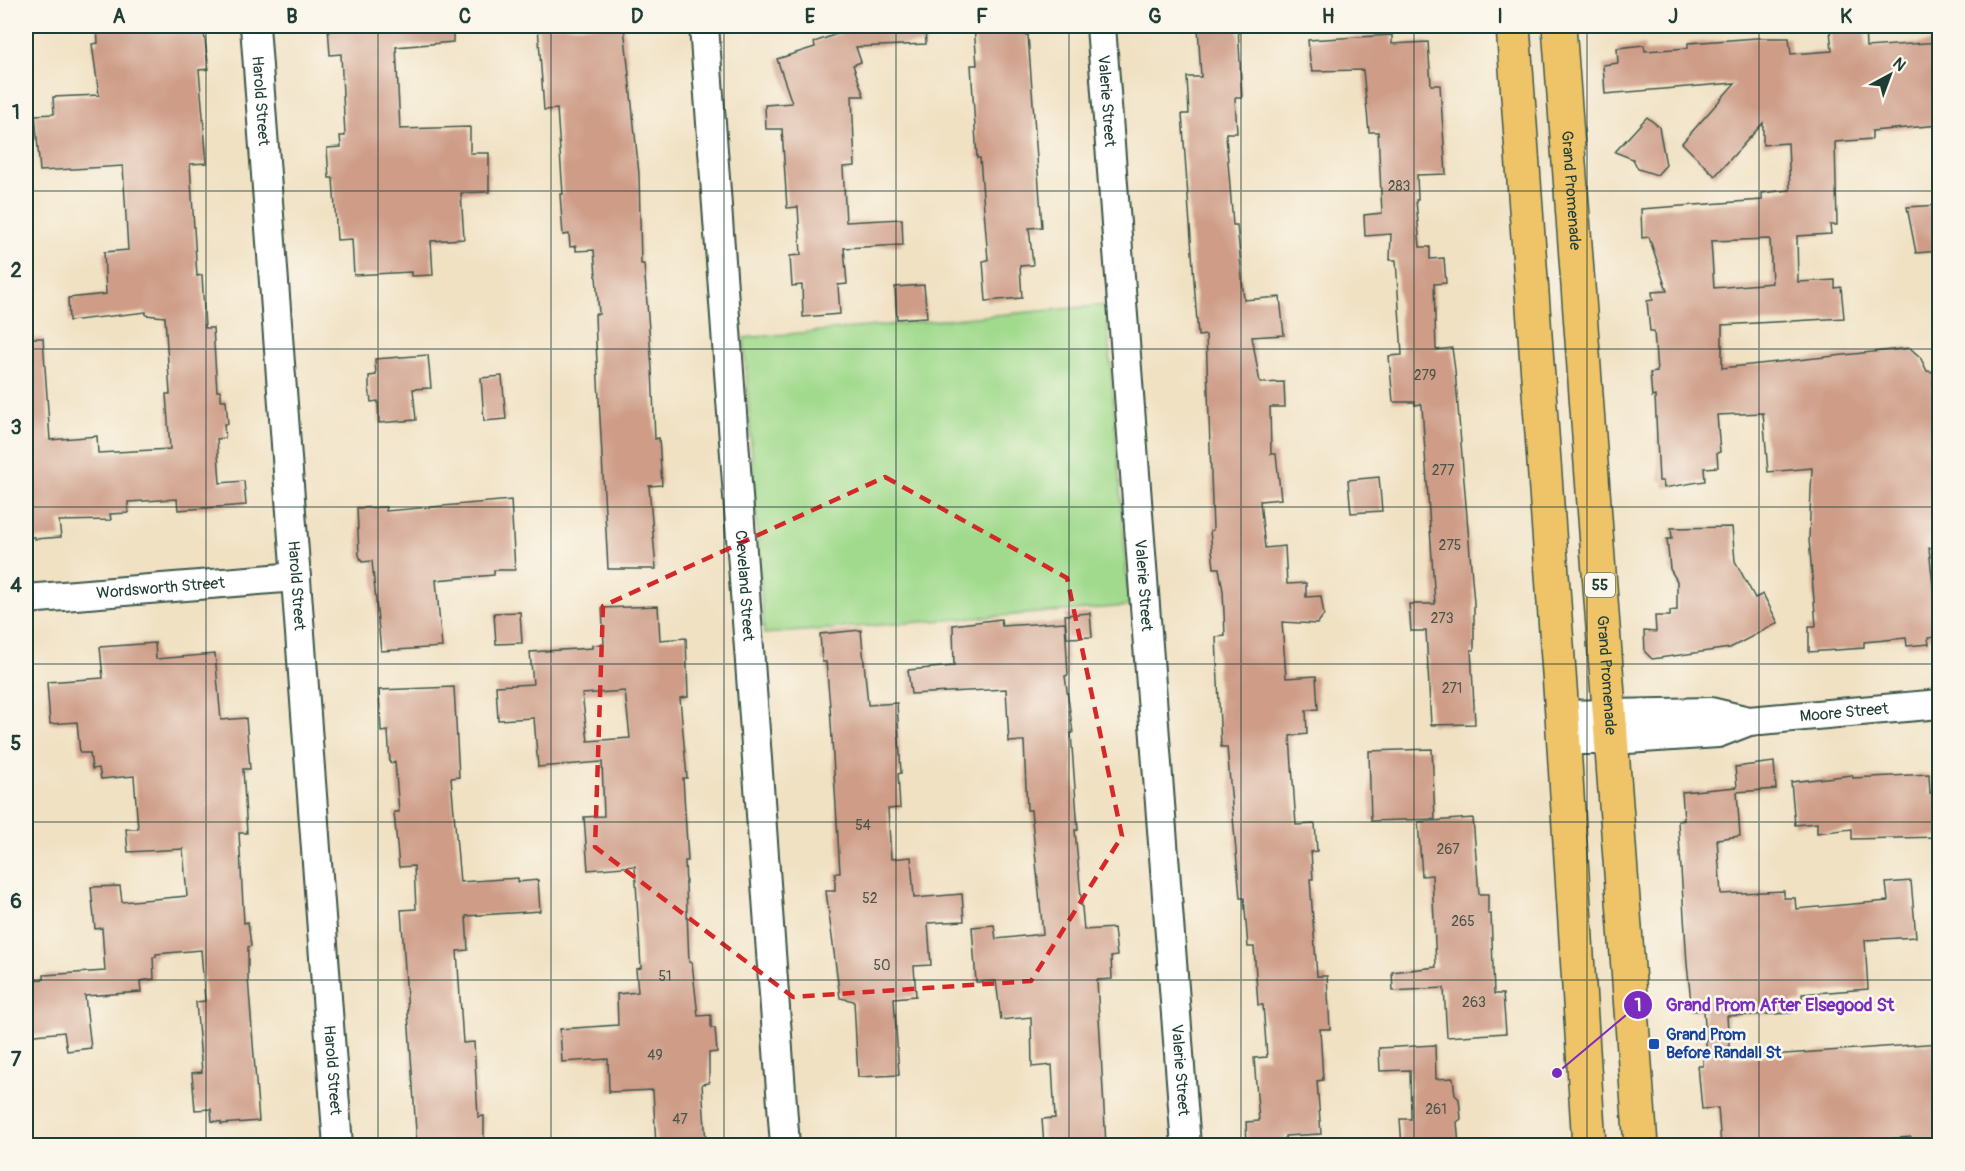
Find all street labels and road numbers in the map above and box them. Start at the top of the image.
street label: Valerie Street [1093,54,1120,148]
street label: Harold Street [247,55,274,147]
street label: Grand Promenade [1557,130,1585,251]
street label: Cleveland Street [730,529,758,642]
street label: Valerie Street [1130,539,1157,633]
street label: Harold Street [283,540,310,632]
street label: Wordsworth Street [96,573,226,603]
road number: 55 [1585,573,1615,597]
street label: Grand Promenade [1592,615,1621,736]
street label: Moore Street [1799,699,1890,726]
street label: Valerie Street [1167,1023,1194,1117]
street label: Harold Street [319,1024,346,1116]

